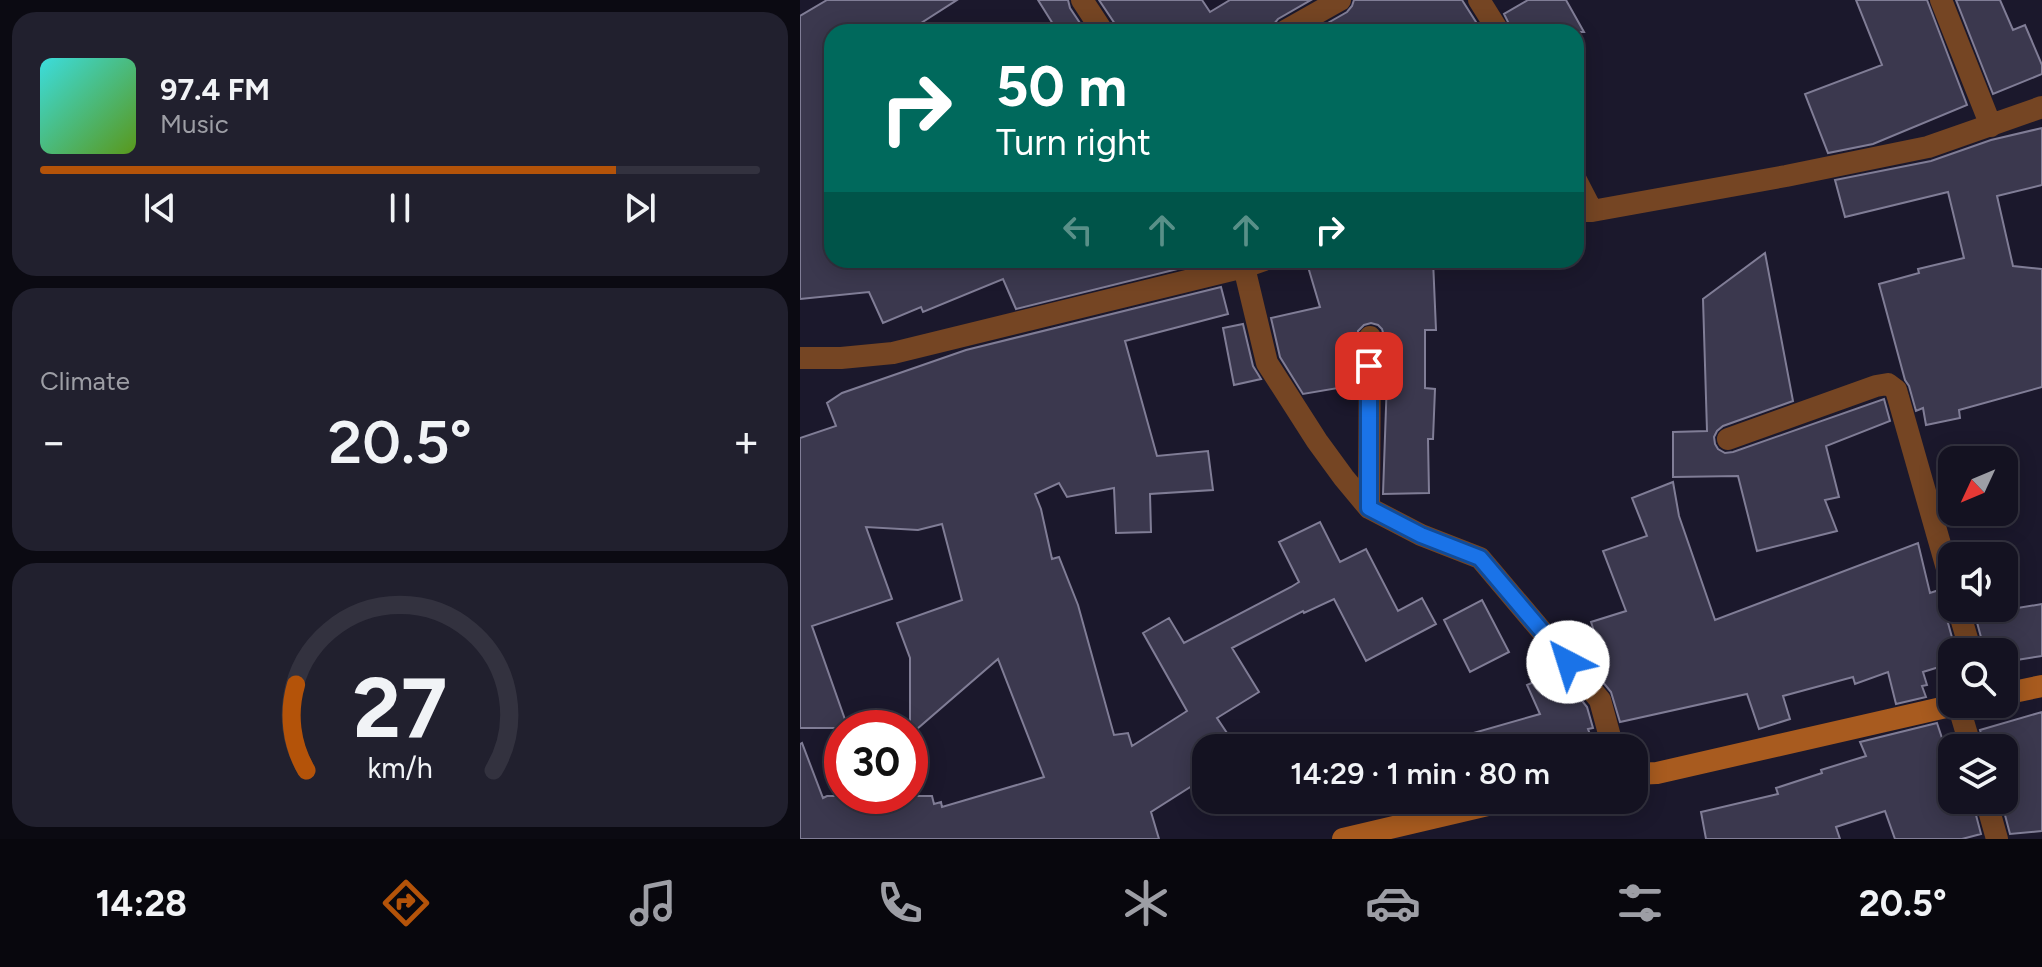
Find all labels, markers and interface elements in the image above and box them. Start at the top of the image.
text: 50 m [996,53,1127,120]
icon: right [864,56,968,160]
text: 97.4 FM [160,71,270,108]
text: Music [160,108,229,140]
text: Turn right [996,121,1151,164]
icon: previous [138,186,182,230]
icon: pause [378,186,422,230]
icon: next [618,186,662,230]
icon: left [1056,208,1100,252]
icon: ahead [1140,208,1184,252]
icon: ahead [1224,208,1268,252]
icon: right [1308,208,1352,252]
pin [1335,332,1403,400]
icon: arrive [1347,344,1391,388]
text: Climate [40,365,130,397]
text: 20.5° [328,406,472,478]
text: − [40,415,67,468]
text: + [733,415,760,468]
north arrow [1938,446,2018,526]
map controls [1938,446,2018,814]
button: sound [1938,542,2018,622]
position arrow [1526,620,1610,704]
button: search [1938,638,2018,718]
text: 27 [353,658,447,758]
speed limit sign: 30 [824,710,928,814]
button: layers [1938,734,2018,814]
text: km/h [367,751,433,785]
text: 14:29 · 1 min · 80 m [1290,755,1550,792]
icon: directions [378,875,434,931]
icon: music [625,875,681,931]
icon: phone [872,875,928,931]
icon: climate [1118,875,1174,931]
icon: car [1365,875,1421,931]
icon: filters [1612,875,1668,931]
text: 14:28 [95,882,187,925]
text: 20.5° [1859,882,1947,925]

